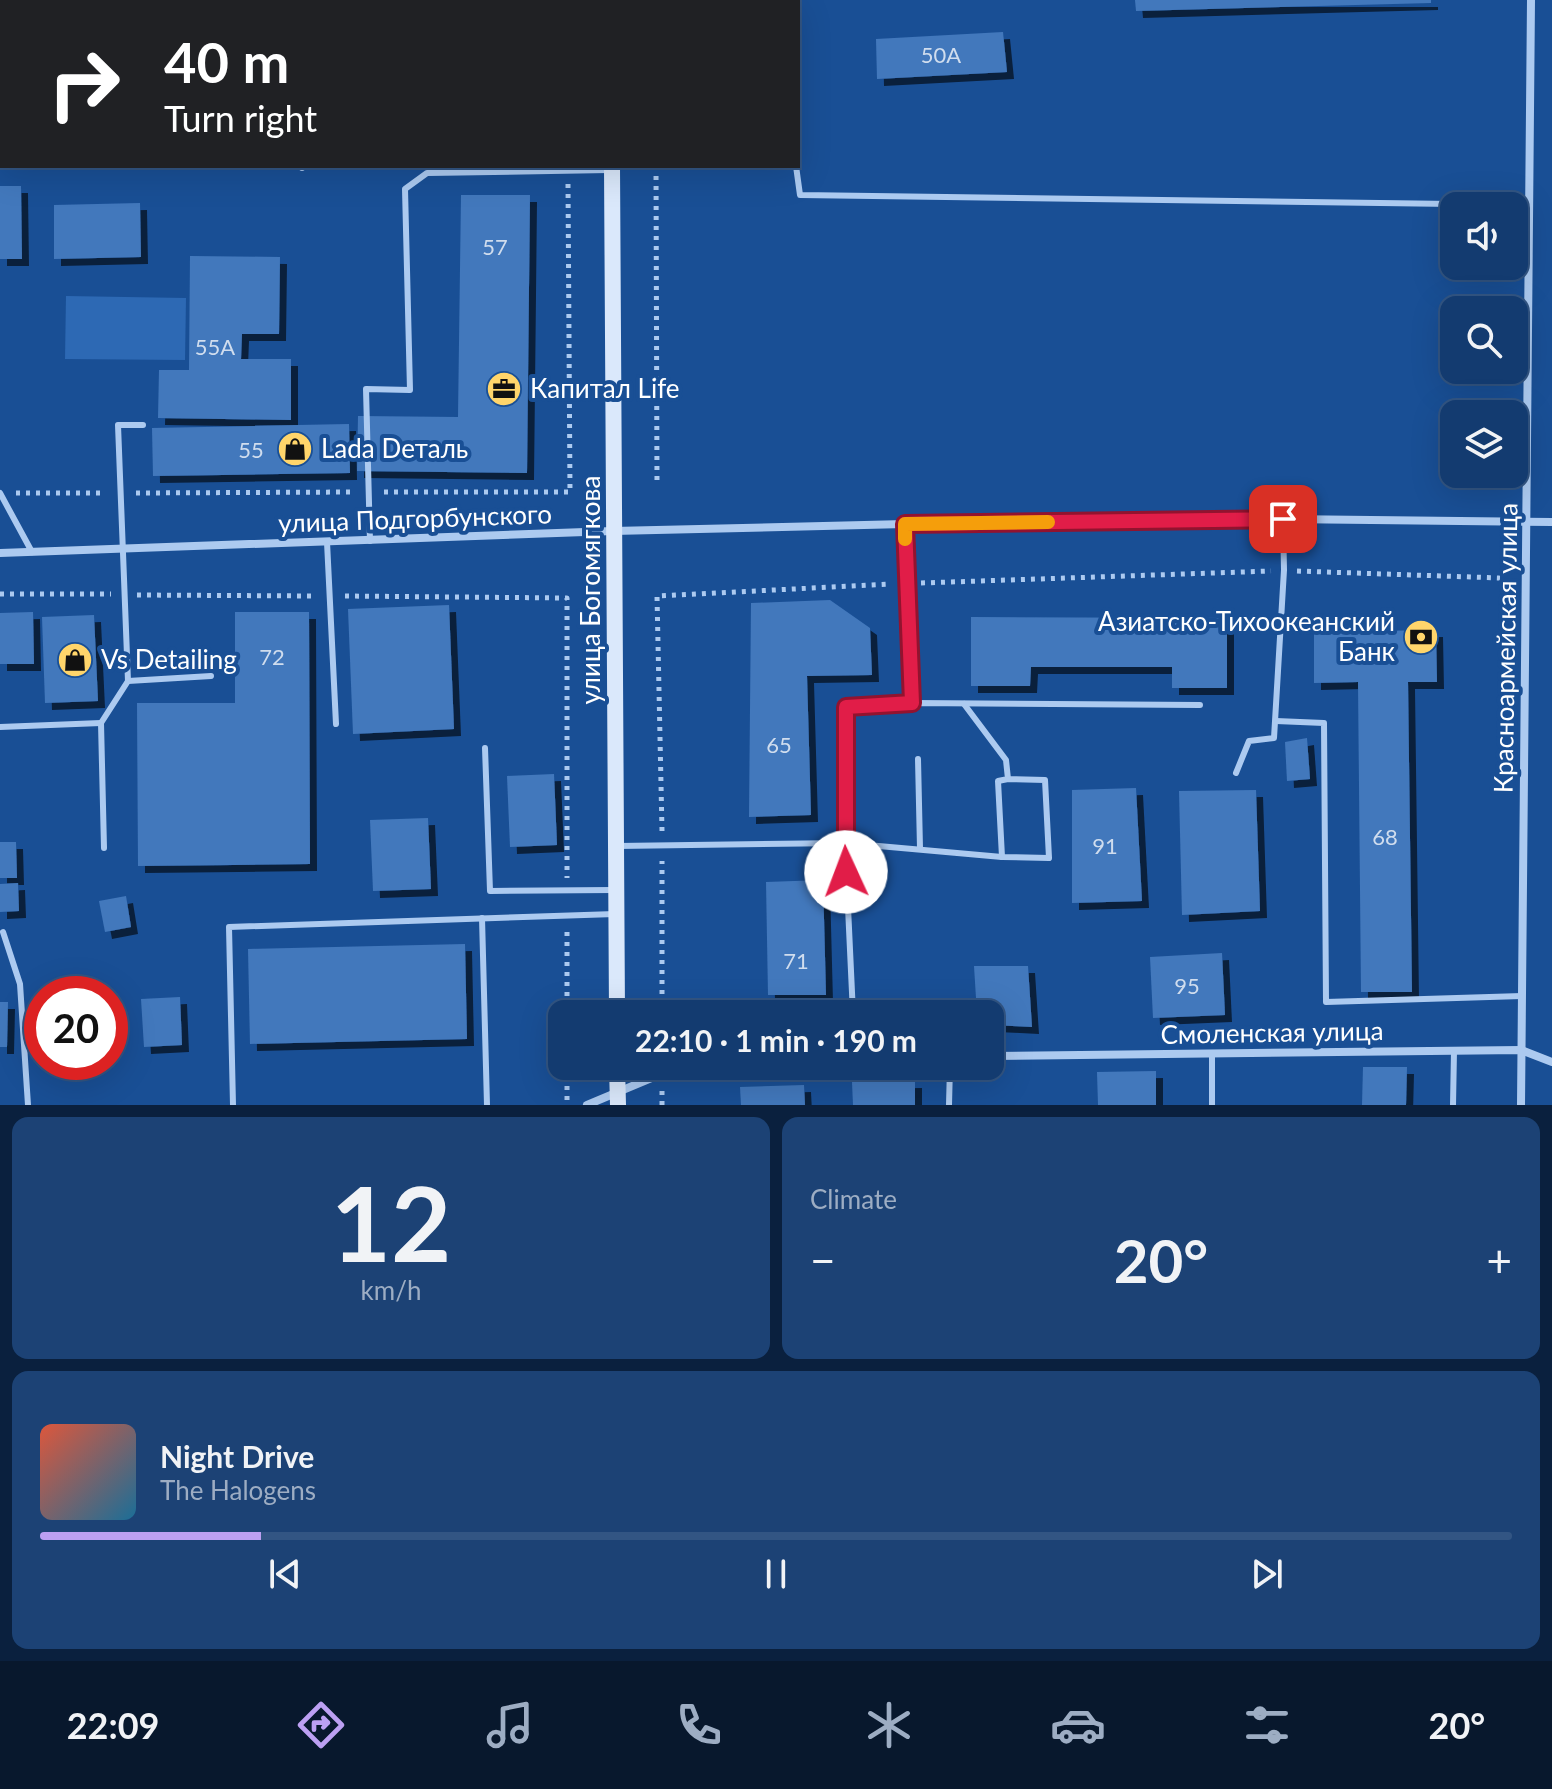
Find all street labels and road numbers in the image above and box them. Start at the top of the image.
street label: улица Богомягкова [574,476,606,704]
street label: улица Подгорбунского [278,497,552,539]
street label: Красноармейская улица [1486,503,1524,793]
street label: Смоленская улица [1160,1014,1384,1050]

